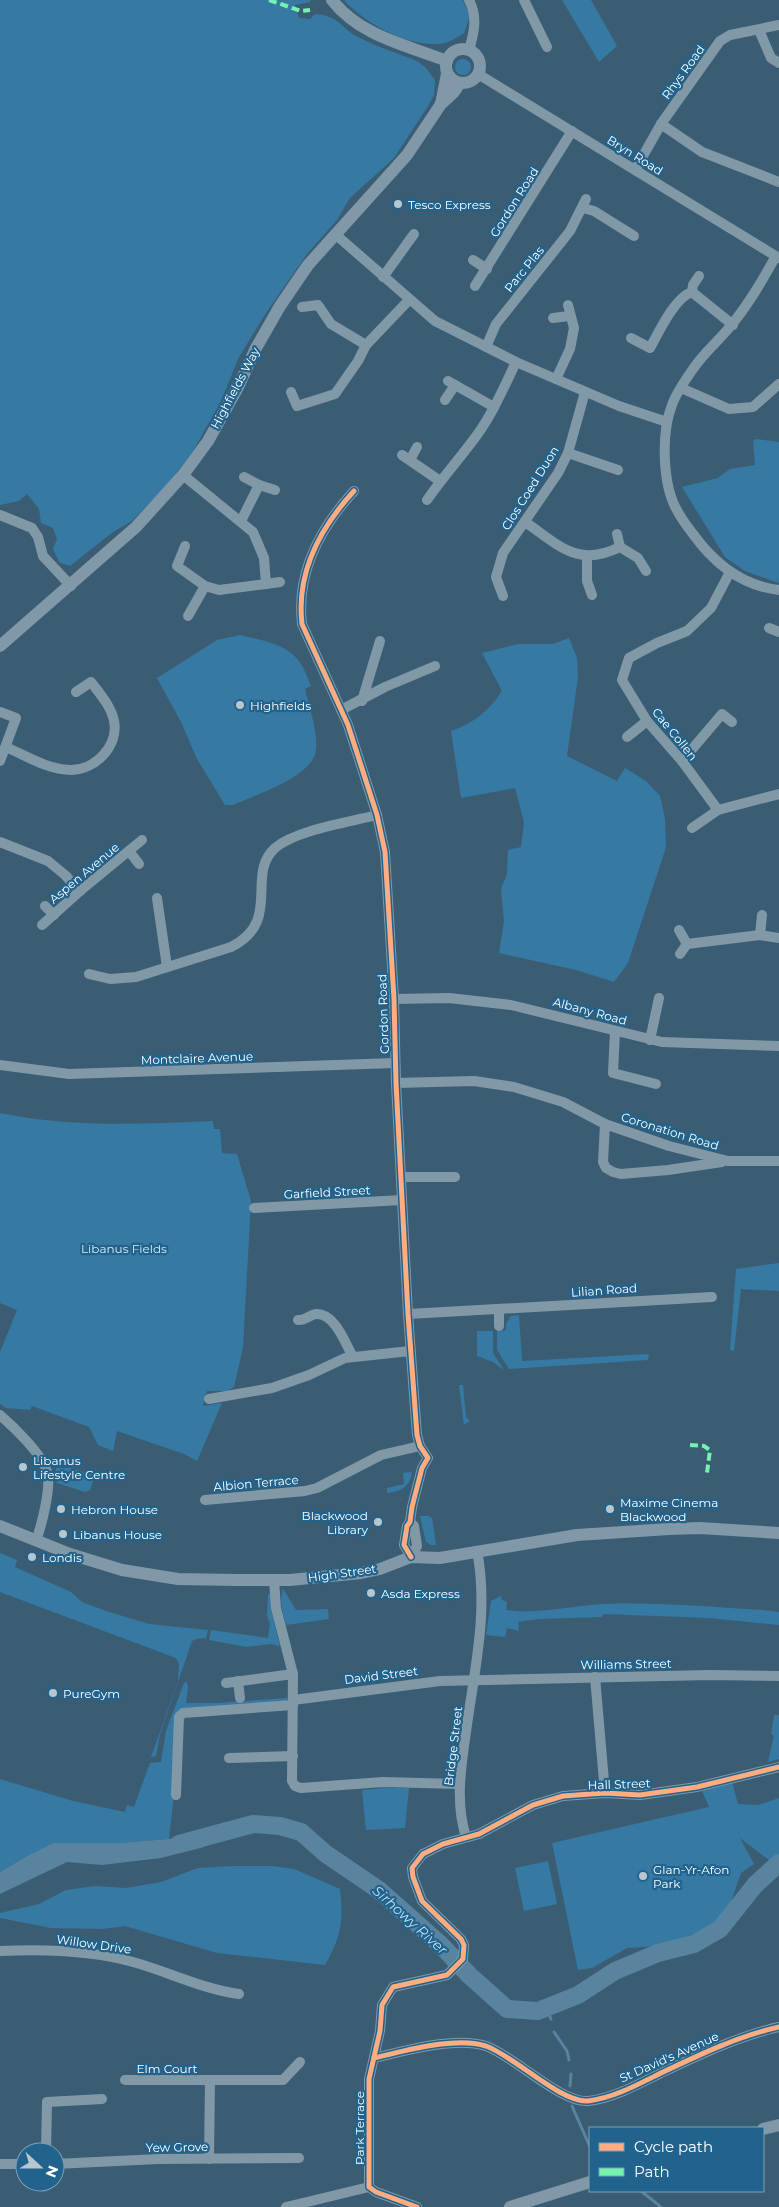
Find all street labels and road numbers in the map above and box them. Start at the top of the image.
street label: Rhys Road [658,42,708,102]
street label: Bryn Road [604,132,666,178]
street label: Gordon Road [487,164,541,240]
street label: Parc Plas [501,243,547,295]
street label: Highfields Way [207,344,263,431]
street label: Clos Coed Duon [498,443,562,533]
street label: Cae Collen [649,705,701,763]
street label: Aspen Avenue [46,840,122,906]
street label: Gordon Road [374,974,392,1054]
street label: Albany Road [551,994,629,1028]
street label: Montclaire Avenue [141,1049,253,1067]
street label: Coronation Road [619,1109,721,1153]
street label: Garfield Street [283,1182,371,1202]
street label: Lilian Road [570,1280,638,1300]
street label: Albion Terrace [213,1472,299,1494]
street label: High Street [307,1561,377,1585]
street label: Williams Street [580,1656,672,1672]
street label: David Street [343,1663,419,1687]
street label: Bridge Street [441,1705,465,1787]
street label: Hall Street [587,1775,651,1793]
street label: Willow Drive [56,1931,132,1957]
street label: St David's Avenue [617,2028,721,2086]
street label: Elm Court [137,2061,198,2076]
street label: Park Terrace [352,2091,367,2165]
street label: Yew Grove [146,2139,208,2155]

